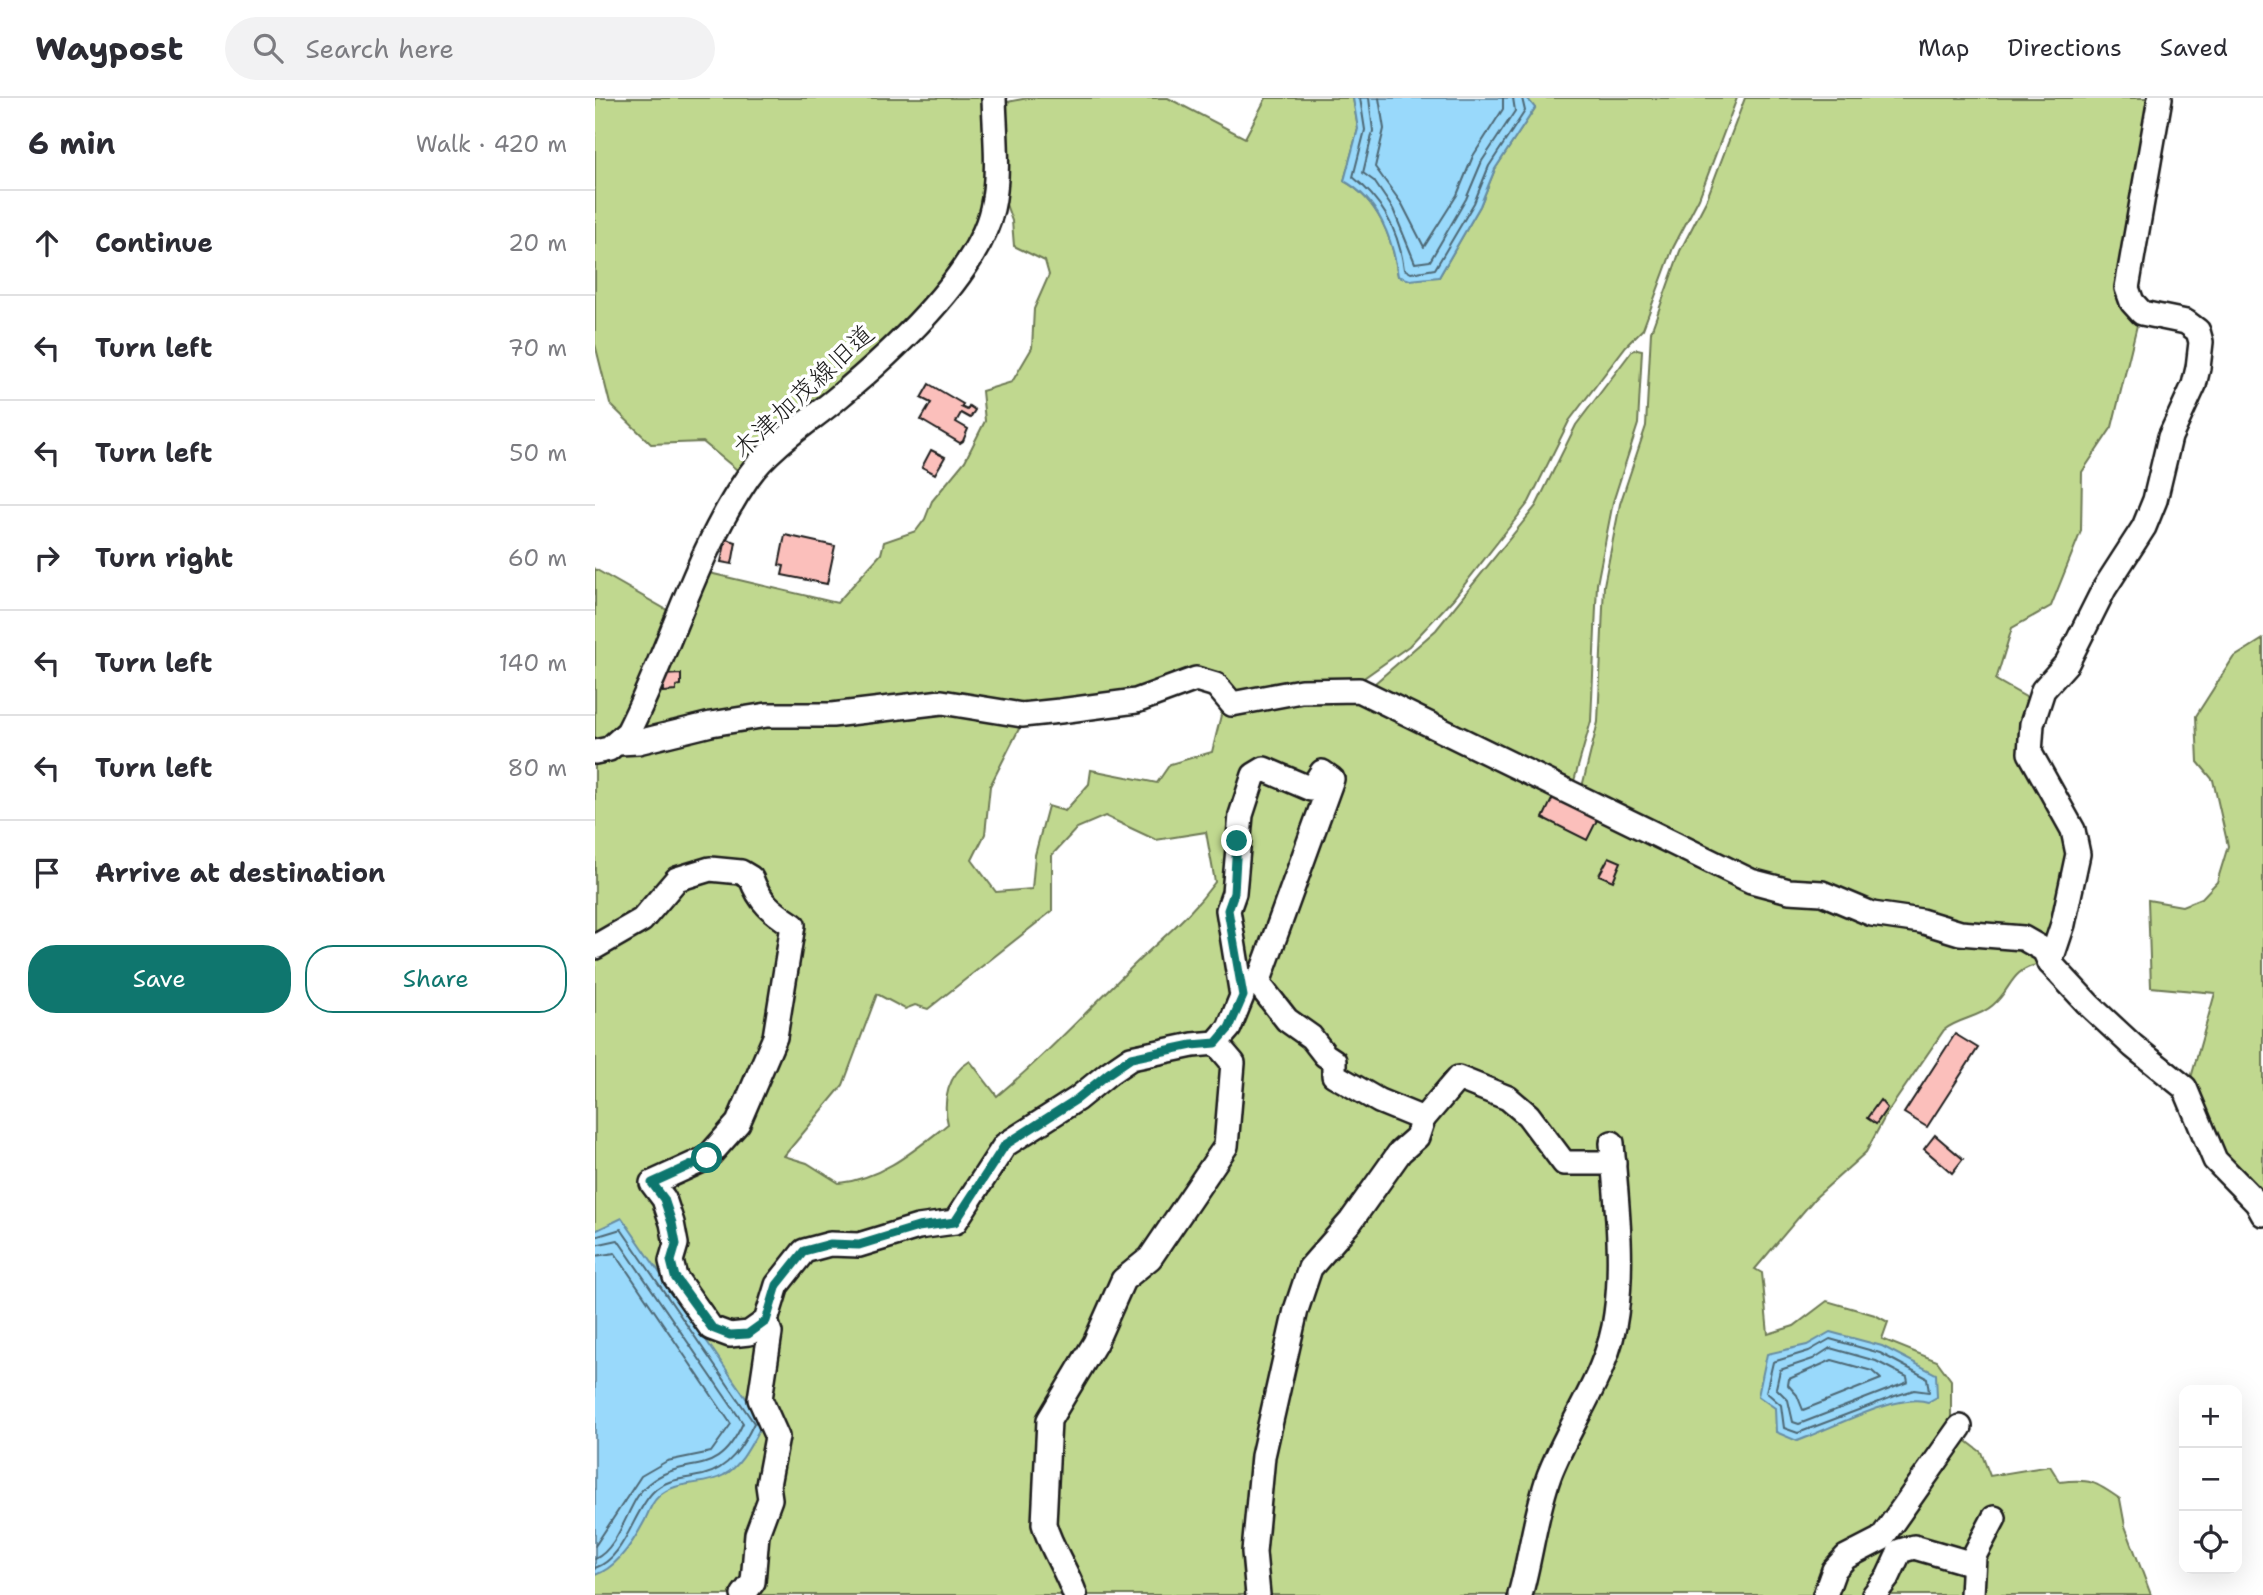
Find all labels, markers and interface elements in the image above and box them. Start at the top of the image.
search box [225,17,715,80]
text: Waypost [35,26,183,71]
icon: search [249,29,287,67]
text: Search here [305,31,454,66]
text: Map [1918,32,1969,64]
text: Directions [2007,32,2122,64]
text: Saved [2160,32,2228,64]
text: 6 min [28,123,115,164]
text: Walk · 420 m [416,129,567,159]
icon: ahead [28,224,66,262]
text: Continue [95,225,213,260]
text: 20 m [508,228,567,258]
street label: 木津加茂線旧道 [724,316,881,466]
icon: left [28,329,66,367]
text: Turn left [95,330,212,365]
text: 70 m [508,333,567,363]
icon: left [28,434,66,472]
text: Turn left [95,435,212,470]
text: 50 m [509,438,567,468]
icon: right [28,539,66,577]
text: Turn right [95,540,233,575]
text: 60 m [508,543,567,573]
icon: left [28,644,66,682]
text: Turn left [95,645,212,680]
text: 140 m [499,648,567,678]
icon: left [28,749,66,787]
text: Turn left [95,750,212,785]
text: 80 m [508,753,567,783]
route end [1221,825,1252,856]
icon: arrive [28,854,66,892]
text: Arrive at destination [95,855,385,890]
button: Save [28,945,291,1013]
button: Share [305,945,567,1013]
route start [691,1142,722,1173]
map controls [2179,1385,2242,1574]
button: + [2179,1385,2242,1448]
button: − [2179,1448,2242,1511]
button: locate [2179,1511,2242,1574]

